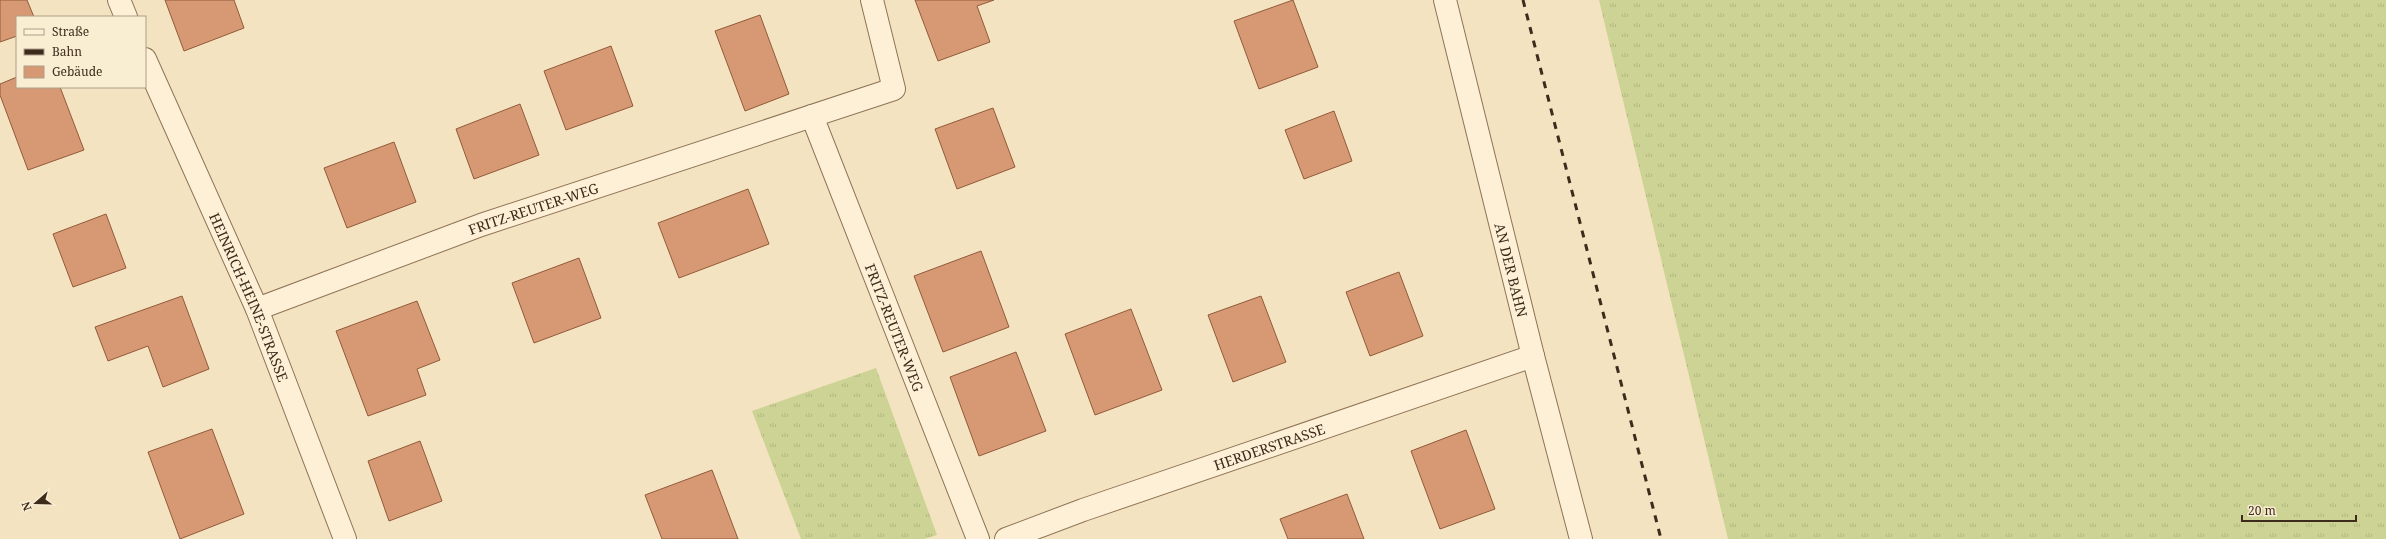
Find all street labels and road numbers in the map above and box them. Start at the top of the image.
street label: FRITZ-REUTER-WEG [465,178,601,239]
street label: HEINRICH-HEINE-STRASSE [205,209,293,385]
street label: AN DER BAHN [1491,221,1533,319]
street label: FRITZ-REUTER-WEG [861,261,929,394]
street label: HERDERSTRASSE [1211,418,1327,474]

